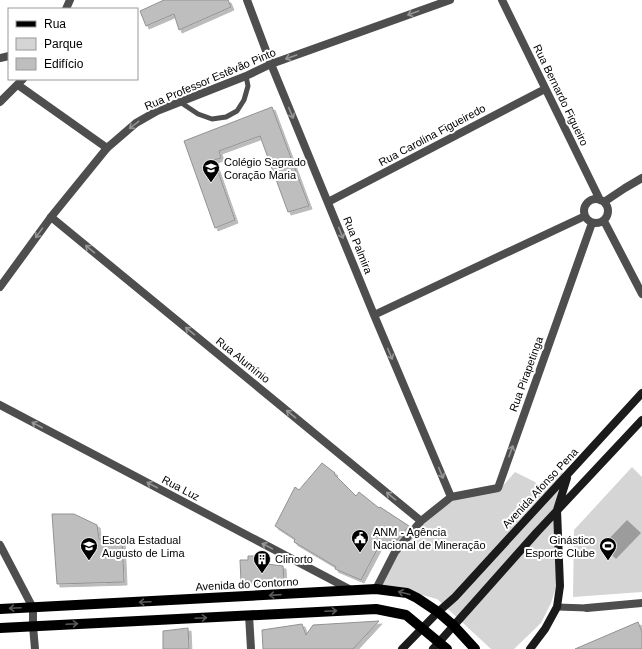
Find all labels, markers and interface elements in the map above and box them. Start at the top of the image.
legend [8,8,138,80]
one-way arrow [408,10,420,18]
text: Rua [44,17,66,31]
text: Parque [44,37,83,51]
street label: Rua Bernardo Figueiro [531,42,591,148]
street label: Rua Professor Estêvão Pinto [143,46,277,112]
one-way arrow [285,54,298,61]
text: Edifício [44,57,84,71]
street label: Rua Carolina Figueiredo [377,102,487,168]
one-way arrow [288,107,296,119]
one-way arrow [128,121,139,130]
place label: Colégio Sagrado Coração Maria [224,156,306,181]
school or university icon: Colégio Sagrado Coração Maria [201,158,221,183]
street label: Rua Palmira [341,215,375,276]
one-way arrow [338,227,345,239]
one-way arrow [35,228,43,239]
one-way arrow [85,244,95,253]
one-way arrow [185,327,196,335]
street label: Rua Pirapetinga [507,334,545,413]
street label: Rua Alumínio [214,335,272,385]
one-way arrow [387,347,395,359]
one-way arrow [285,409,296,418]
one-way arrow [32,420,44,428]
street label: Avenida Afonso Pena [500,445,581,530]
one-way arrow [507,445,515,457]
one-way arrow [438,467,445,479]
street label: Rua Luz [160,473,202,503]
one-way arrow [147,481,159,488]
one-way arrow [386,492,397,500]
place label: ANM - Agência Nacional de Mineração [373,526,486,551]
public building icon: ANM - Agência Nacional de Mineração [350,528,370,553]
place label: Escola Estadual Augusto de Lima [102,534,185,559]
place label: Ginástico Esporte Clube [525,534,595,559]
school or university icon: Escola Estadual Augusto de Lima [79,536,99,561]
sports icon: Ginástico Esporte Clube [598,536,618,561]
one-way arrow [262,541,274,549]
building icon: Clinorto [252,549,272,574]
place label: Clinorto [275,553,313,565]
street label: Avenida do Contorno [195,575,299,593]
one-way arrow [398,589,411,597]
one-way arrow [269,591,282,598]
one-way arrow [139,598,152,606]
one-way arrow [9,605,22,612]
one-way arrow [324,607,337,615]
one-way arrow [194,614,207,621]
one-way arrow [65,621,78,628]

